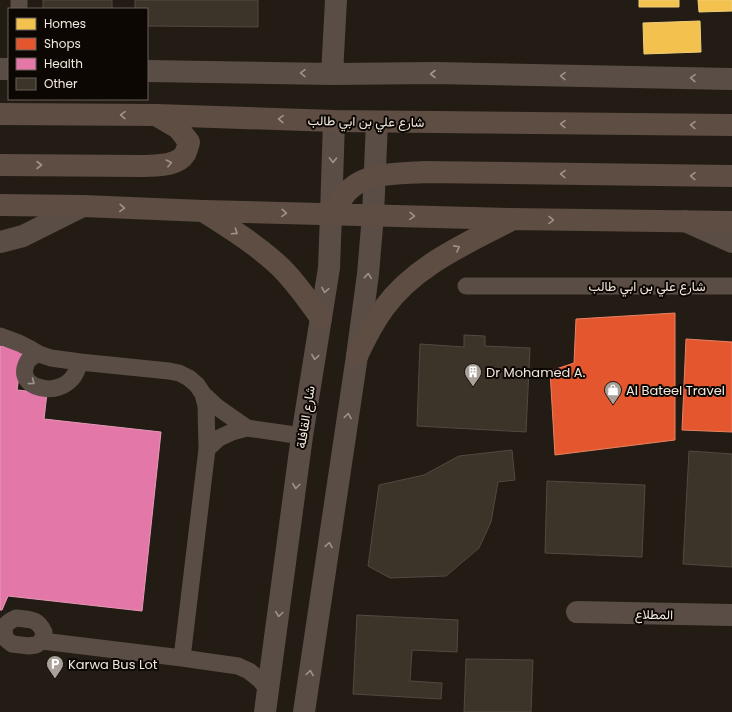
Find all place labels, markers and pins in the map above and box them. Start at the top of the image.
building icon: Dr Mohamed A. [463,362,483,387]
place label: Dr Mohamed A. [486,363,586,382]
shop icon: Al Bateel Travel [603,380,623,405]
place label: Al Bateel Travel [626,381,725,400]
parking icon: Karwa Bus Lot [45,654,65,679]
place label: Karwa Bus Lot [68,655,158,674]

